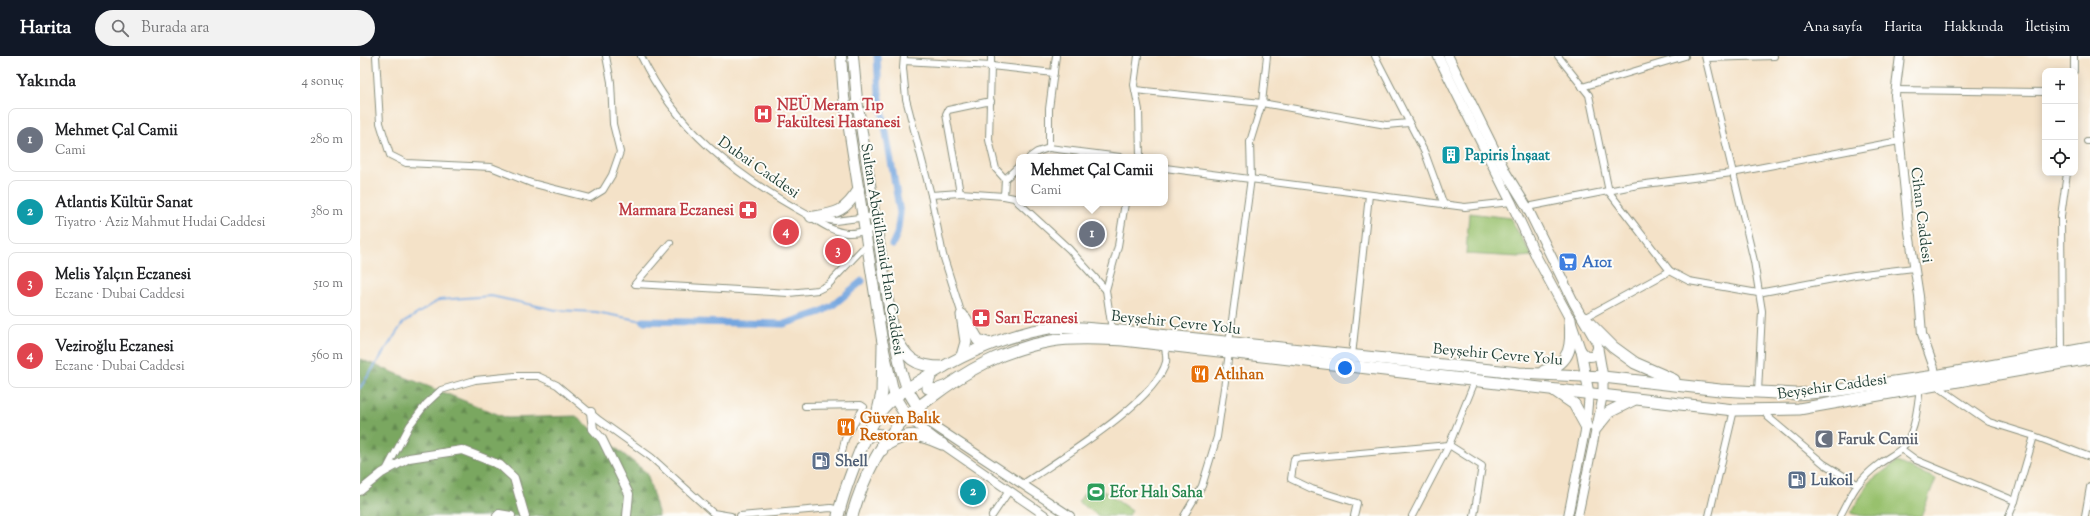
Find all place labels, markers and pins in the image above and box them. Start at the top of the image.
place label: NEÜ Meram Tıp Fakültesi Hastanesi [777,94,901,134]
hospital icon: NEÜ Meram Tıp Fakültesi Hastanesi [752,103,774,125]
building icon: Papiris İnşaat [1440,144,1462,166]
place label: Papiris İnşaat [1465,144,1551,167]
pharmacy icon: Marmara Eczanesi [737,199,759,221]
place label: Marmara Eczanesi [619,201,735,222]
pin: 4 [773,217,799,247]
pin: 1 [1079,219,1105,249]
pin: 3 [825,236,851,266]
supermarket icon: A101 [1557,251,1579,273]
place label: A101 [1582,253,1613,274]
pharmacy icon: Sarı Eczanesi [970,307,992,329]
place label: Sarı Eczanesi [995,309,1079,330]
restaurant icon: Atlıhan [1189,363,1211,385]
place label: Atlıhan [1214,365,1264,386]
place label: Güven Balık Restoran [860,409,941,447]
restaurant icon: Güven Balık Restoran [835,416,857,438]
mosque icon: Faruk Camii [1813,428,1835,450]
place label: Faruk Camii [1838,430,1919,451]
fuel station icon: Shell [810,450,832,472]
place label: Shell [835,452,869,473]
fuel station icon: Lukoil [1786,469,1808,491]
place label: Lukoil [1811,471,1854,492]
pin: 2 [960,477,986,507]
sports icon: Efor Halı Saha [1085,481,1107,503]
place label: Efor Halı Saha [1110,483,1203,504]

